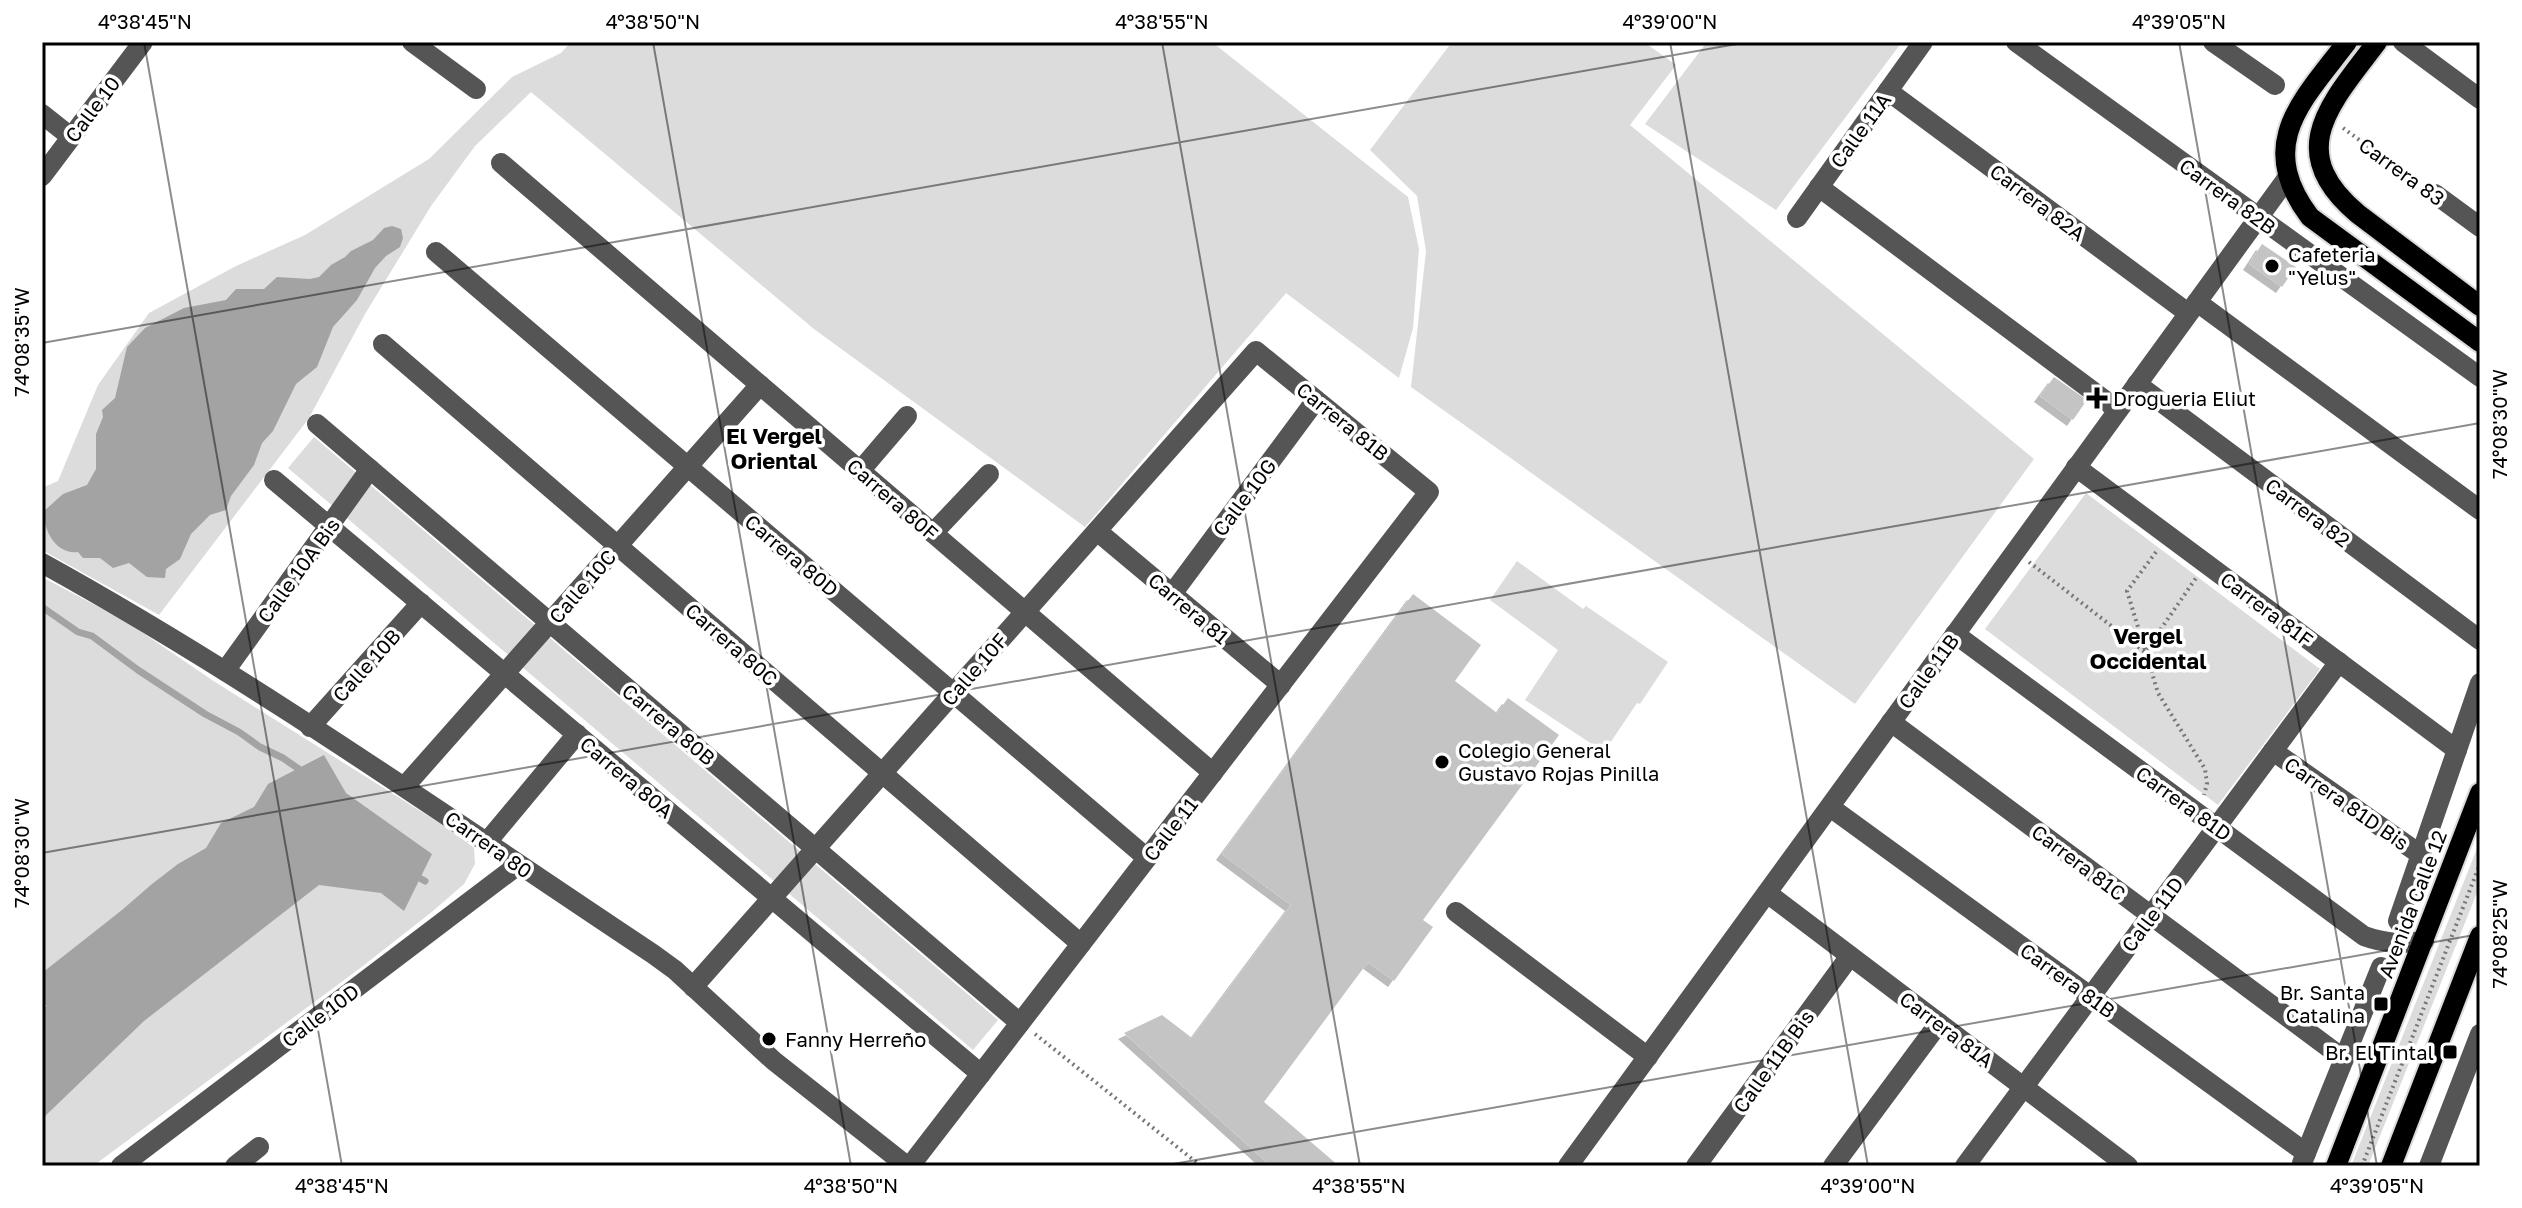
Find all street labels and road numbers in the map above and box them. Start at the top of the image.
street label: Calle 10 [59,71,125,147]
street label: Calle 11A [1825,88,1895,172]
street label: Carrera 83 [2355,132,2449,210]
street label: Carrera 82B [2175,153,2281,239]
street label: Carrera 82A [1986,158,2090,246]
street label: Carrera 81B [1292,377,1394,465]
street label: Carrera 80F [843,453,943,545]
street label: Calle 10G [1207,454,1281,540]
street label: Carrera 82 [2261,472,2355,552]
street label: Carrera 80D [740,509,844,601]
street label: Calle 10A Bis [252,513,344,627]
street label: Calle 10C [543,544,621,628]
street label: Carrera 81F [2216,566,2318,652]
street label: Carrera 81 [1144,567,1234,649]
street label: Carrera 80C [681,598,783,690]
street label: Calle 10B [327,624,405,706]
street label: Calle 10F [936,628,1012,710]
street label: Calle 11B [1893,629,1963,713]
street label: Carrera 80B [618,678,720,770]
street label: Carrera 80A [576,731,678,823]
street label: Carrera 81D Bis [2280,751,2414,855]
street label: Carrera 81D [2132,760,2236,846]
street label: Calle 11 [1138,792,1202,865]
street label: Carrera 80 [441,805,537,883]
street label: Carrera 81C [2027,819,2131,905]
street label: Avenida Calle 12 [2373,827,2451,981]
street label: Calle 11D [2116,872,2188,956]
street label: Carrera 81B [2016,938,2120,1022]
street label: Calle 10D [277,978,363,1052]
street label: Carrera 81A [1895,986,1999,1072]
street label: Calle 11B Bis [1728,1005,1818,1117]

